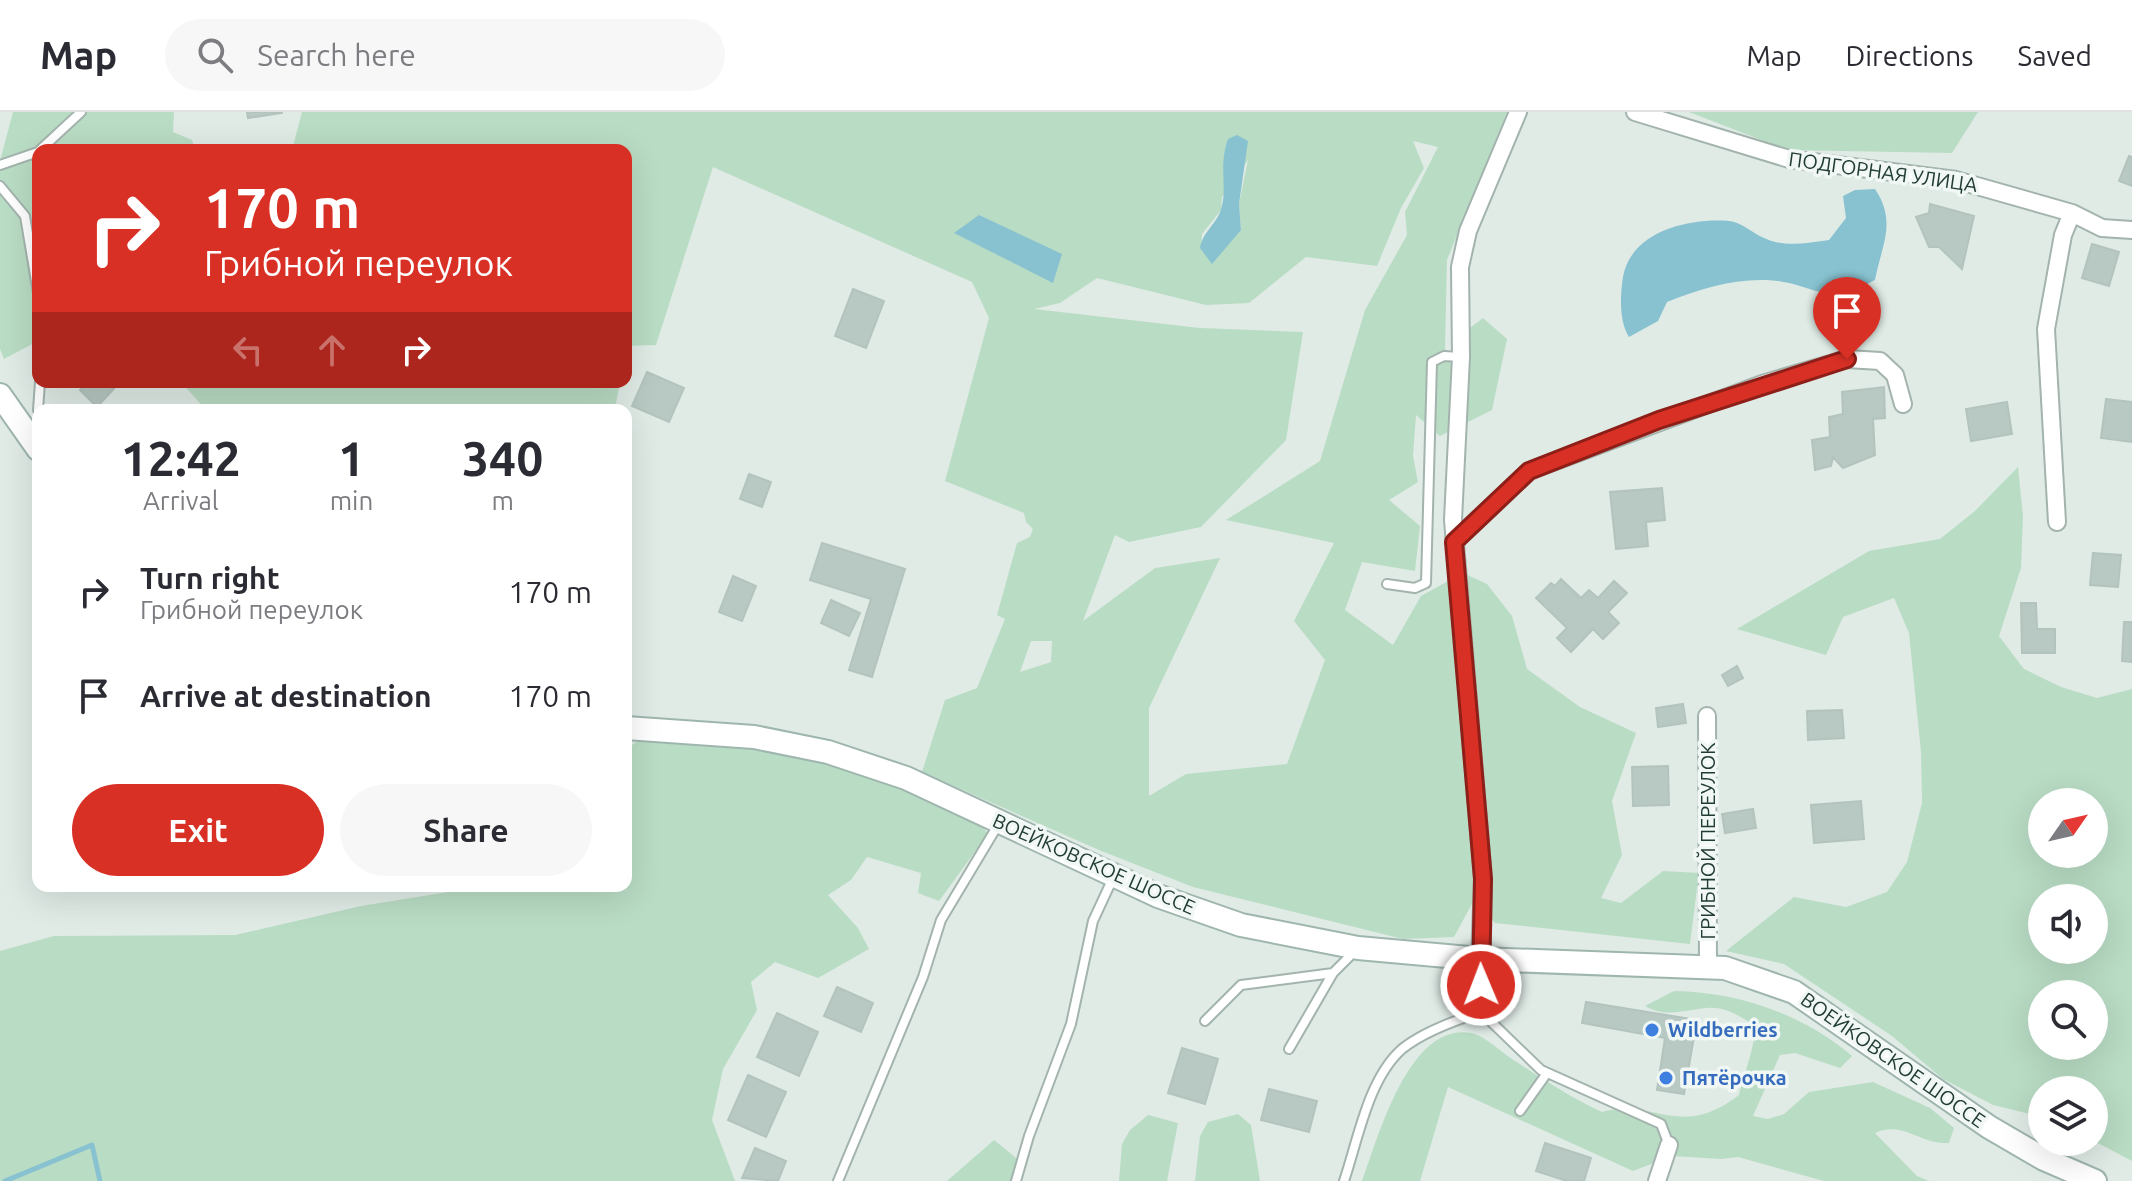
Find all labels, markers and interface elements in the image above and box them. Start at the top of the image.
search box [165,19,725,91]
icon: search [193,33,237,77]
text: Map [40,34,117,76]
text: Search here [257,38,416,72]
text: Map [1746,40,1802,71]
text: Directions [1846,40,1973,71]
text: Saved [2017,40,2092,71]
street label: ПОДГОРНАЯ УЛИЦА [1787,147,1979,196]
icon: right [72,176,176,280]
text: 170 m [204,176,360,239]
text: Грибной переулок [204,242,513,283]
pin [1813,277,1881,359]
icon: arrive [1825,289,1869,333]
icon: left [226,328,270,372]
icon: ahead [310,328,354,372]
icon: right [394,328,438,372]
text: 12:42 [121,431,241,485]
text: 1 [338,431,365,485]
text: 340 [462,431,543,485]
text: Arrival [143,486,219,515]
text: min [330,486,373,515]
text: m [491,486,514,515]
text: Turn right [140,561,280,595]
icon: right [72,570,116,614]
text: 170 m [508,575,592,609]
text: Грибной переулок [140,595,363,624]
icon: arrive [72,674,116,718]
text: Arrive at destination [140,679,432,713]
text: 170 m [508,679,592,713]
street label: ГРИБНОЙ ПЕРЕУЛОК [1696,742,1719,940]
button: Exit [72,784,324,876]
button: Share [340,784,592,876]
north arrow [2028,788,2108,868]
map controls [2028,788,2108,1156]
street label: ВОЕЙКОВСКОЕ ШОССЕ [989,808,1199,919]
button: sound [2028,884,2108,964]
position arrow [1439,943,1523,1027]
button: search [2028,980,2108,1060]
street label: ВОЕЙКОВСКОЕ ШОССЕ [1797,987,1990,1132]
place label: Wildberries [1668,1018,1778,1041]
marker: Wildberries [1643,1021,1661,1039]
place label: Пятёрочка [1682,1066,1787,1089]
marker: Пятёрочка [1657,1069,1675,1087]
button: layers [2028,1076,2108,1156]

